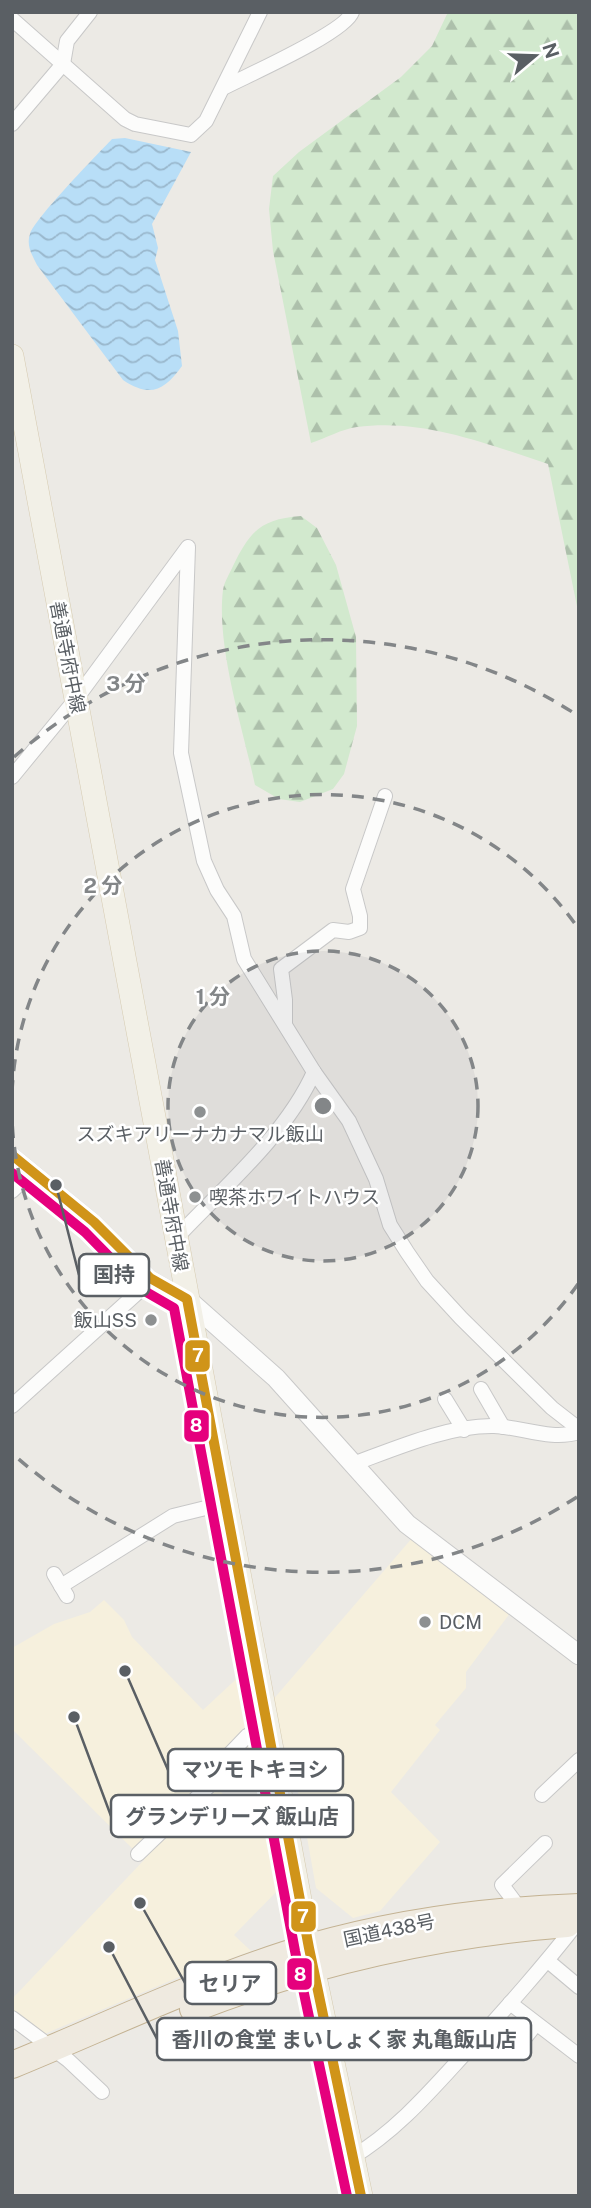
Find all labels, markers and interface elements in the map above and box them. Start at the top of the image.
north arrow [500,21,570,91]
text: N [538,40,564,61]
street label: 善通寺府中線 [46,599,90,715]
text: 3 分 [106,671,146,696]
text: 2 分 [83,873,123,898]
text: 1 分 [196,984,230,1009]
centre of rings [311,1094,335,1118]
marker: スズキアリーナカナマル飯山 [192,1104,208,1120]
place label: スズキアリーナカナマル飯山 [76,1123,324,1145]
street label: 善通寺府中線 [151,1157,193,1273]
place label: 喫茶ホワイトハウス [209,1186,380,1208]
marker: 喫茶ホワイトハウス [187,1189,203,1205]
callout: 国持 [79,1254,149,1296]
text: 国持 [93,1262,135,1287]
place label: 飯山SS [73,1309,137,1331]
marker: 飯山SS [143,1312,159,1328]
line badge: 7 [184,1339,211,1373]
text: 7 [192,1344,204,1366]
line badge: 8 [183,1409,210,1443]
text: 8 [190,1414,202,1436]
place label: DCM [439,1611,482,1633]
marker: DCM [417,1614,433,1630]
callout: マツモトキヨシ [168,1749,343,1791]
text: マツモトキヨシ [182,1757,329,1782]
callout: グランデリーズ 飯山店 [111,1795,353,1837]
text: グランデリーズ 飯山店 [125,1804,339,1829]
line badge: 7 [290,1900,317,1933]
text: 7 [297,1905,309,1927]
street label: 国道438号 [341,1910,437,1950]
line badge: 8 [286,1957,313,1991]
callout: セリア [185,1962,276,2004]
text: 8 [294,1963,306,1985]
text: セリア [199,1971,262,1996]
callout: 香川の食堂 まいしょく家 丸亀飯山店 [157,2018,531,2060]
text: 香川の食堂 まいしょく家 丸亀飯山店 [171,2027,517,2052]

